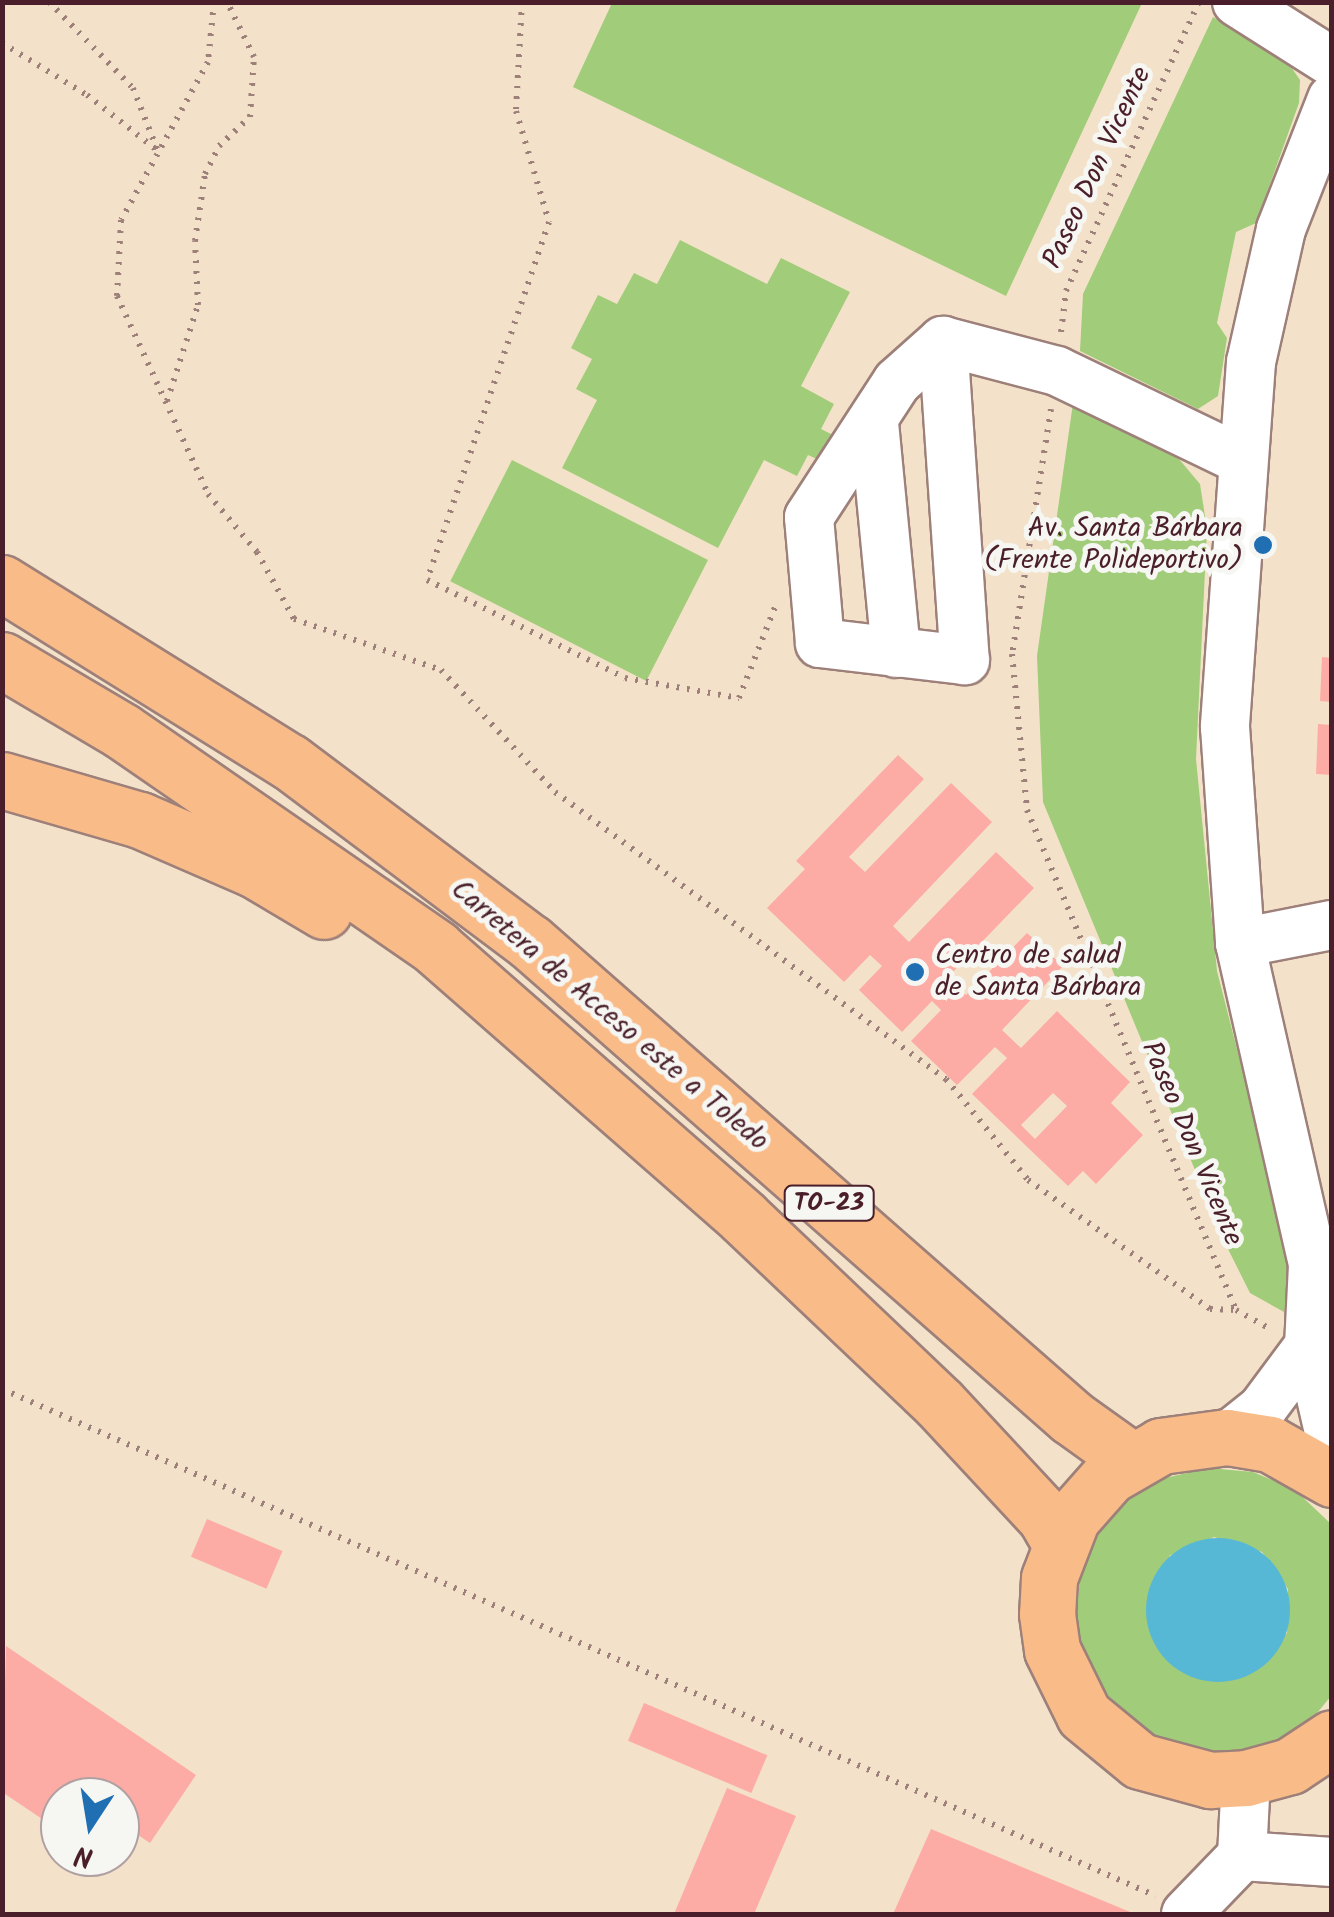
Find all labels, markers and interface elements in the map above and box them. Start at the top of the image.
street label: Paseo Don Vicente [1037,62,1159,274]
place label: Av. Santa Bárbara (Frente Polideportivo) [984,512,1243,578]
marker: Av. Santa Bárbara (Frente Polideportivo) [1252,534,1274,556]
street label: Carretera de Acceso este a Toledo [444,873,774,1159]
place label: Centro de salud de Santa Bárbara [935,939,1141,1005]
marker: Centro de salud de Santa Bárbara [904,961,926,983]
street label: Paseo Don Vicente [1133,1037,1249,1251]
road number: TO-23 [782,1183,876,1223]
north arrow [40,1777,140,1877]
text: N [71,1831,97,1879]

